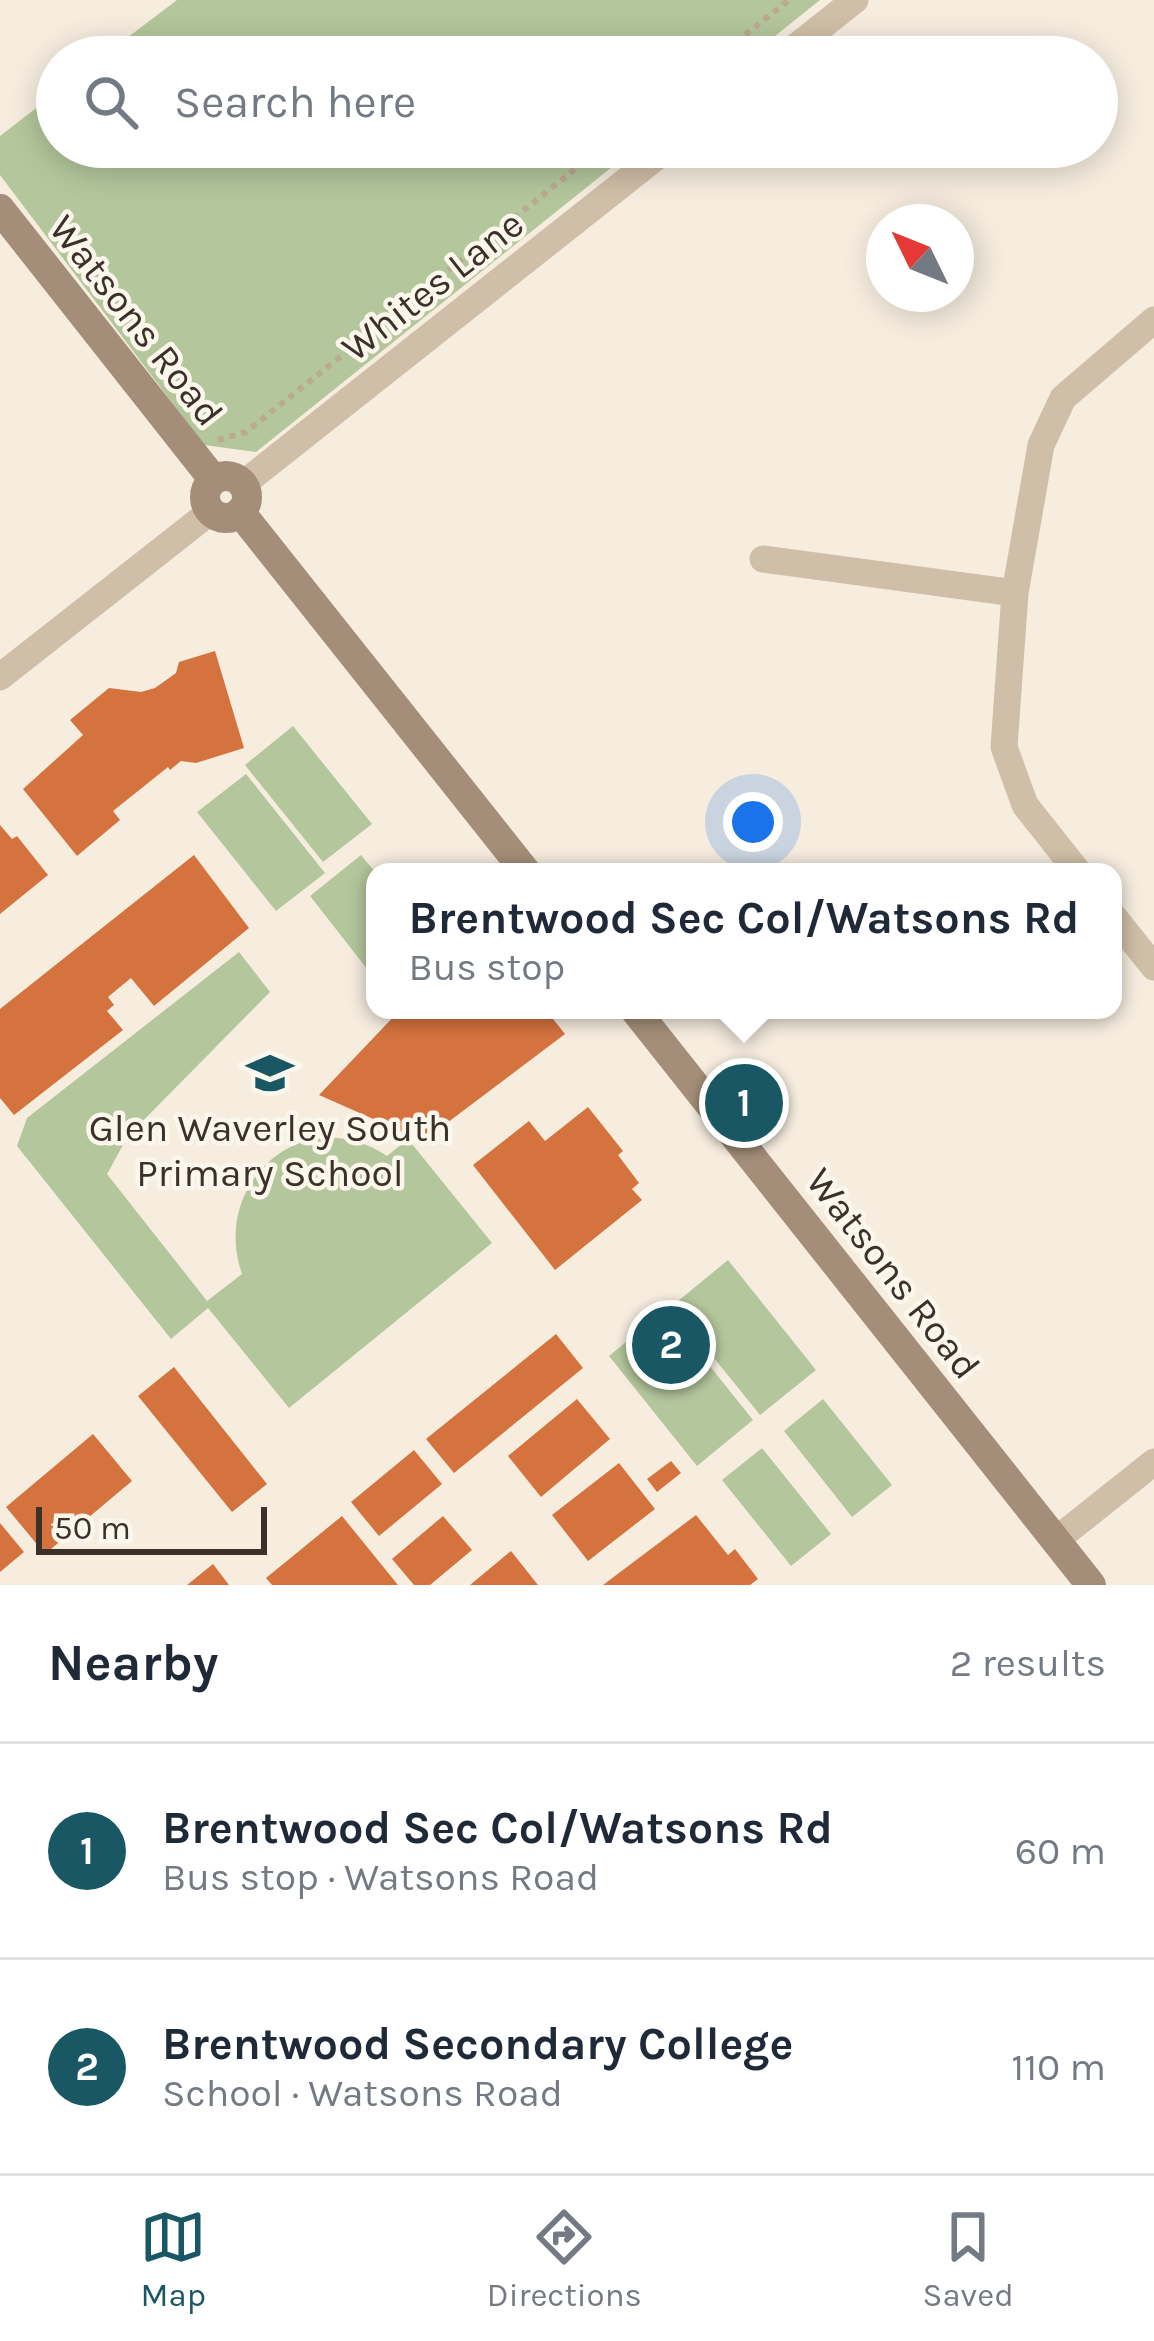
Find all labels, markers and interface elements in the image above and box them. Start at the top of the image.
search box [36,36,1118,168]
icon: search [78,69,144,135]
text: Search here [174,76,416,128]
street label: Whites Lane [333,201,533,371]
north arrow [866,204,974,312]
street label: Watsons Road [40,206,233,435]
your location [723,792,783,852]
popup [366,863,1122,1019]
text: Brentwood Sec Col/Watsons Rd [409,892,1080,944]
text: Bus stop [409,944,565,990]
school or university icon: Glen Waverley South Primary School [245,1048,295,1098]
pin: 1 [705,1058,783,1148]
place label: Glen Waverley South Primary School [89,1105,451,1196]
street label: Watsons Road [797,1159,990,1388]
pin: 2 [632,1300,710,1390]
scale bar [36,1501,267,1554]
text: 50 m [54,1509,131,1547]
text: Nearby [48,1633,218,1693]
text: 2 results [950,1640,1106,1686]
text: Brentwood Sec Col/Watsons Rd [162,1802,833,1854]
text: 1 [80,1828,94,1874]
text: 60 m [1015,1828,1106,1874]
text: Bus stop · Watsons Road [162,1854,599,1900]
text: Brentwood Secondary College [162,2018,793,2070]
text: 2 [75,2044,99,2090]
text: 110 m [1011,2044,1106,2090]
text: School · Watsons Road [162,2070,563,2116]
tab: Map [140,2204,206,2314]
tab: Directions [487,2204,642,2314]
tab: Saved [923,2204,1014,2314]

